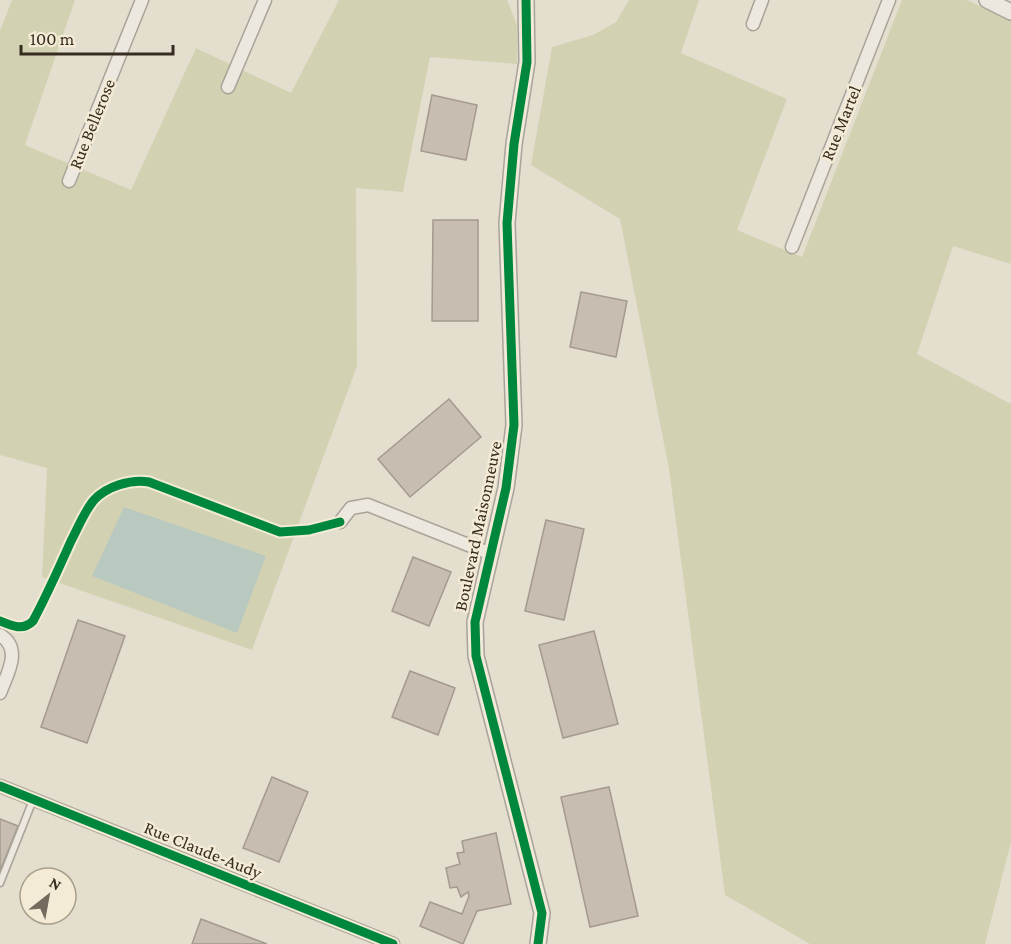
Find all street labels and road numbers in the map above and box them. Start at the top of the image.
street label: Rue Bellerose [65,76,119,172]
street label: Rue Martel [817,83,865,163]
street label: Boulevard Maisonneuve [450,439,506,613]
street label: Rue Claude-Audy [141,817,265,883]

